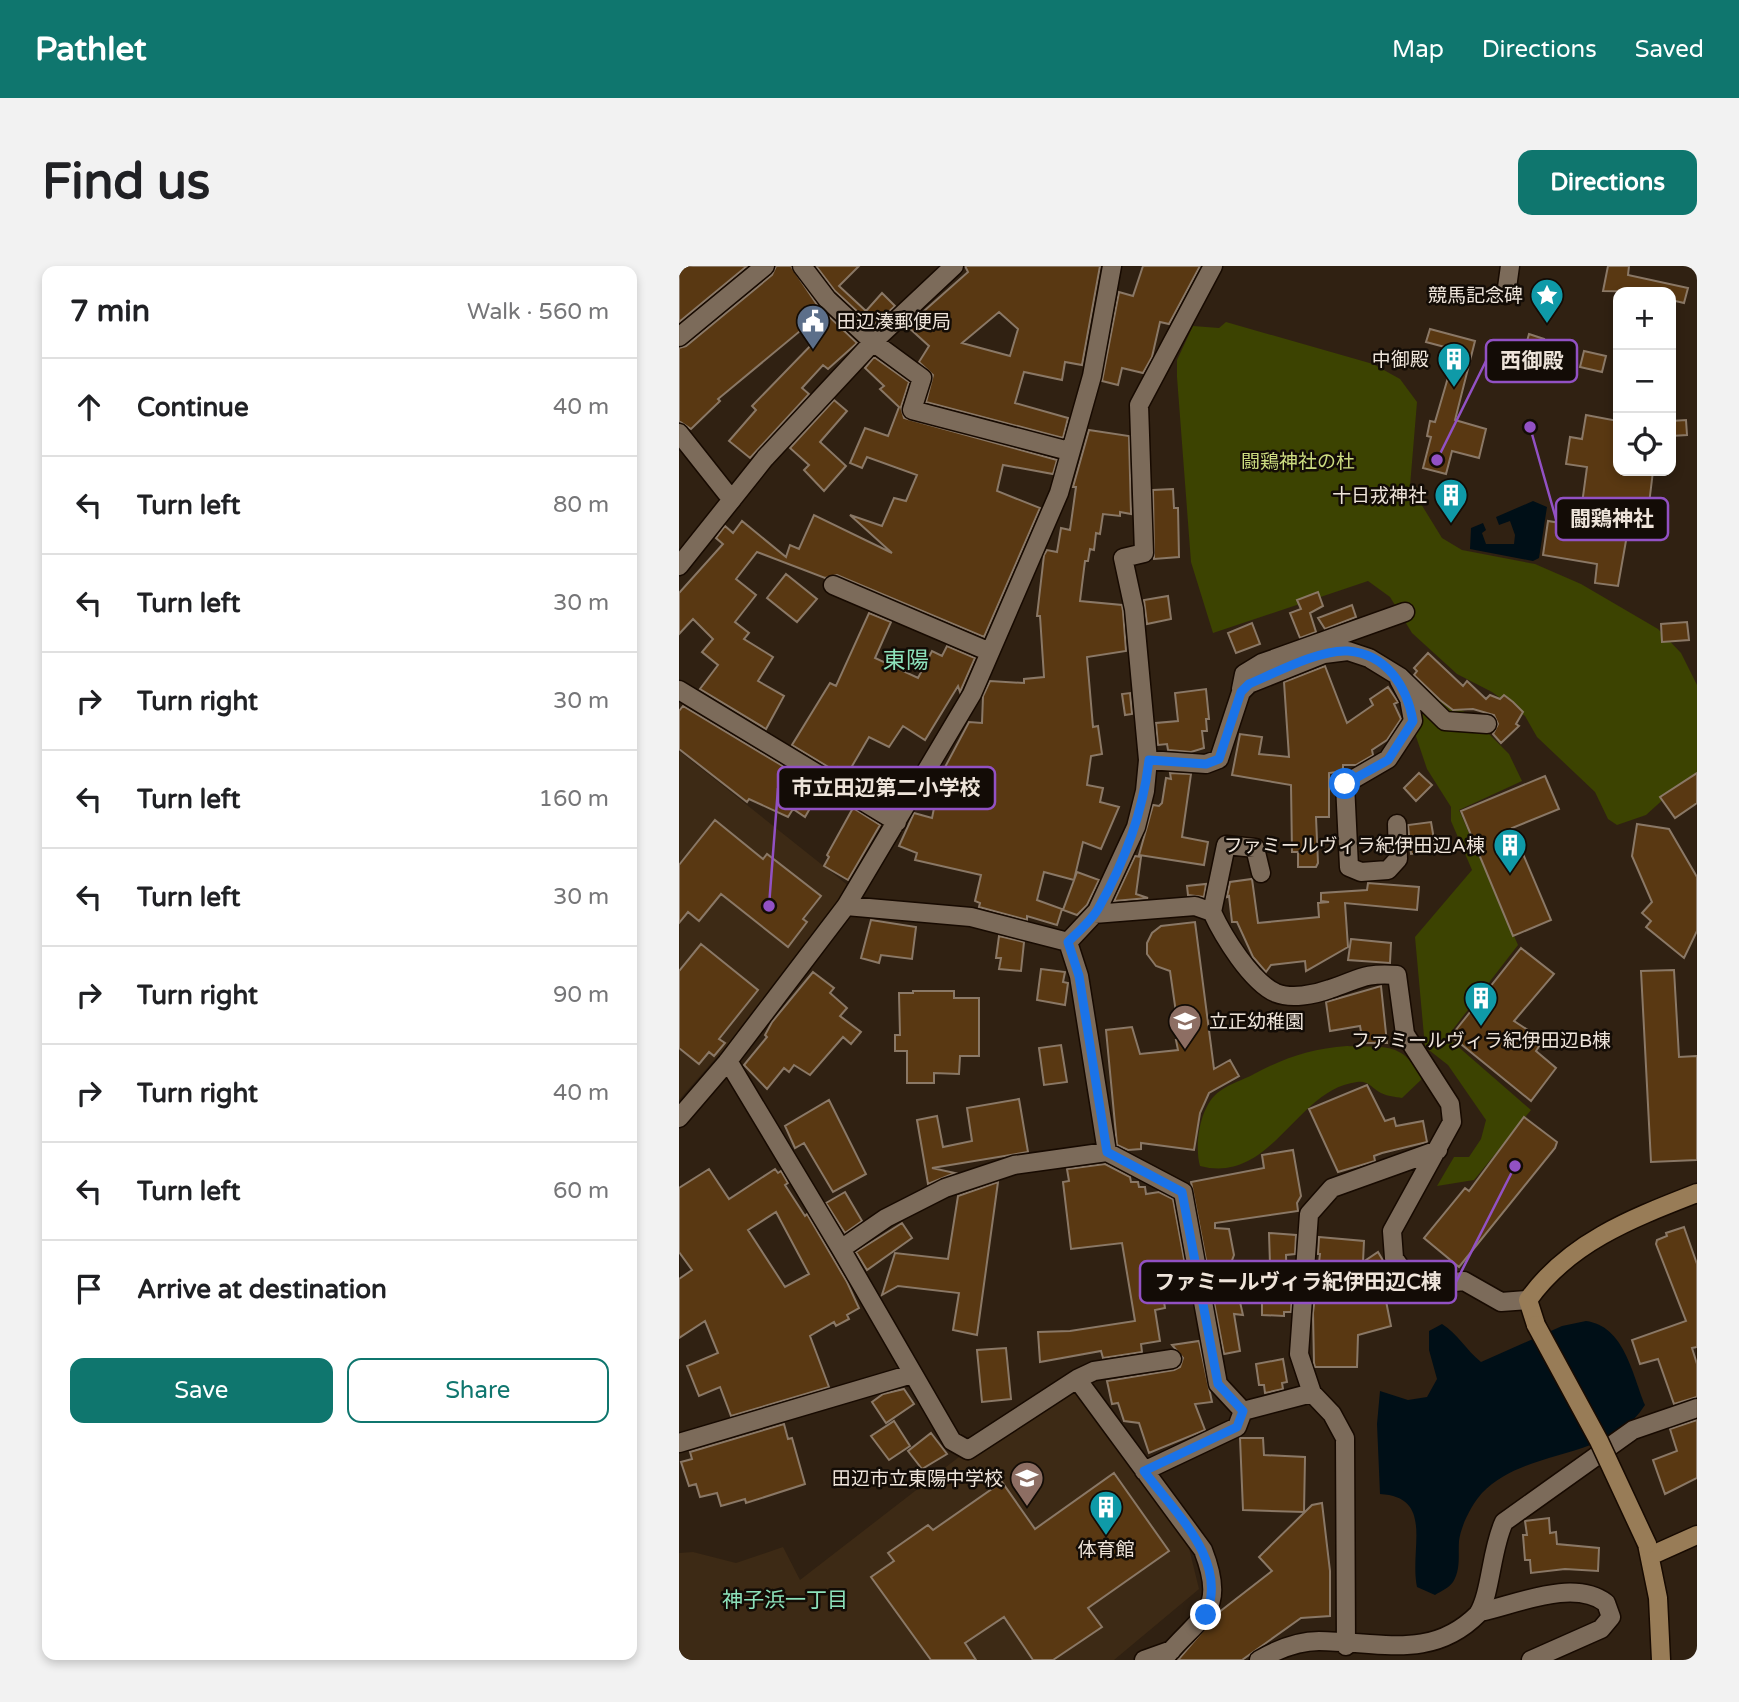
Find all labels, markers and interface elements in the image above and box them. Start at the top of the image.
text: Pathlet [35,30,147,69]
text: Map [1392,35,1444,64]
text: Directions [1482,35,1597,64]
text: Saved [1635,35,1704,64]
button: Directions [1518,150,1697,215]
text: Find us [42,153,210,212]
place icon: 競馬記念碑 [1528,276,1566,325]
place label: 競馬記念碑 [1428,285,1523,307]
map controls [1613,287,1676,476]
button: + [1613,287,1676,350]
text: 7 min [70,293,150,330]
text: Walk · 560 m [467,298,609,326]
public building icon: 田辺湊郵便局 [794,302,832,351]
place label: 田辺湊郵便局 [837,311,951,333]
building icon: 中御殿 [1435,340,1473,389]
callout: 西御殿 [1486,340,1577,382]
place label: 中御殿 [1372,349,1429,371]
text: 西御殿 [1501,349,1564,374]
button: − [1613,350,1676,413]
icon: ahead [70,388,108,426]
text: Continue [137,392,249,423]
text: 40 m [553,393,609,421]
button: locate [1613,413,1676,476]
park label: 闘鶏神社の杜 [1241,451,1355,473]
building icon: 十日戎神社 [1432,476,1470,525]
place label: 十日戎神社 [1332,485,1427,507]
icon: left [70,486,108,524]
text: Turn left [137,490,240,521]
text: 80 m [553,491,609,519]
callout: 闘鶏神社 [1556,498,1668,540]
text: 闘鶏神社 [1570,507,1654,532]
icon: left [70,584,108,622]
text: Turn left [137,588,240,619]
text: 30 m [553,589,609,617]
district label: 東陽 [883,647,929,675]
icon: right [70,682,108,720]
text: Turn right [137,686,258,717]
text: 30 m [553,687,609,715]
callout: 市立田辺第二小学校 [778,767,995,809]
route start [1329,768,1360,799]
text: 市立田辺第二小学校 [792,776,981,801]
icon: left [70,780,108,818]
text: Turn left [137,784,240,815]
text: 160 m [539,785,609,813]
building icon: ファミールヴィラ紀伊田辺A棟 [1491,826,1529,875]
place label: ファミールヴィラ紀伊田辺A棟 [1224,835,1485,857]
icon: left [70,878,108,916]
text: Turn left [137,882,240,913]
text: 30 m [553,883,609,911]
icon: right [70,976,108,1014]
building icon: ファミールヴィラ紀伊田辺B棟 [1462,979,1500,1028]
text: Turn right [137,980,258,1011]
text: 90 m [553,981,609,1009]
school or university icon: 立正幼稚園 [1166,1002,1204,1051]
place label: 立正幼稚園 [1209,1011,1304,1033]
place label: ファミールヴィラ紀伊田辺B棟 [1351,1030,1611,1052]
icon: right [70,1074,108,1112]
text: Turn right [137,1078,258,1109]
text: 40 m [553,1079,609,1107]
icon: left [70,1172,108,1210]
text: Turn left [137,1176,240,1207]
text: 60 m [553,1177,609,1205]
callout: ファミールヴィラ紀伊田辺C棟 [1140,1261,1456,1303]
icon: arrive [70,1270,108,1308]
text: ファミールヴィラ紀伊田辺C棟 [1154,1270,1442,1295]
text: Arrive at destination [137,1274,387,1305]
button: Save [70,1358,333,1423]
button: Share [347,1358,609,1423]
school or university icon: 田辺市立東陽中学校 [1008,1459,1046,1508]
place label: 田辺市立東陽中学校 [832,1468,1003,1490]
building icon: 体育館 [1087,1488,1125,1537]
place label: 体育館 [1077,1539,1135,1561]
district label: 神子浜一丁目 [722,1588,848,1613]
route end [1190,1599,1221,1630]

